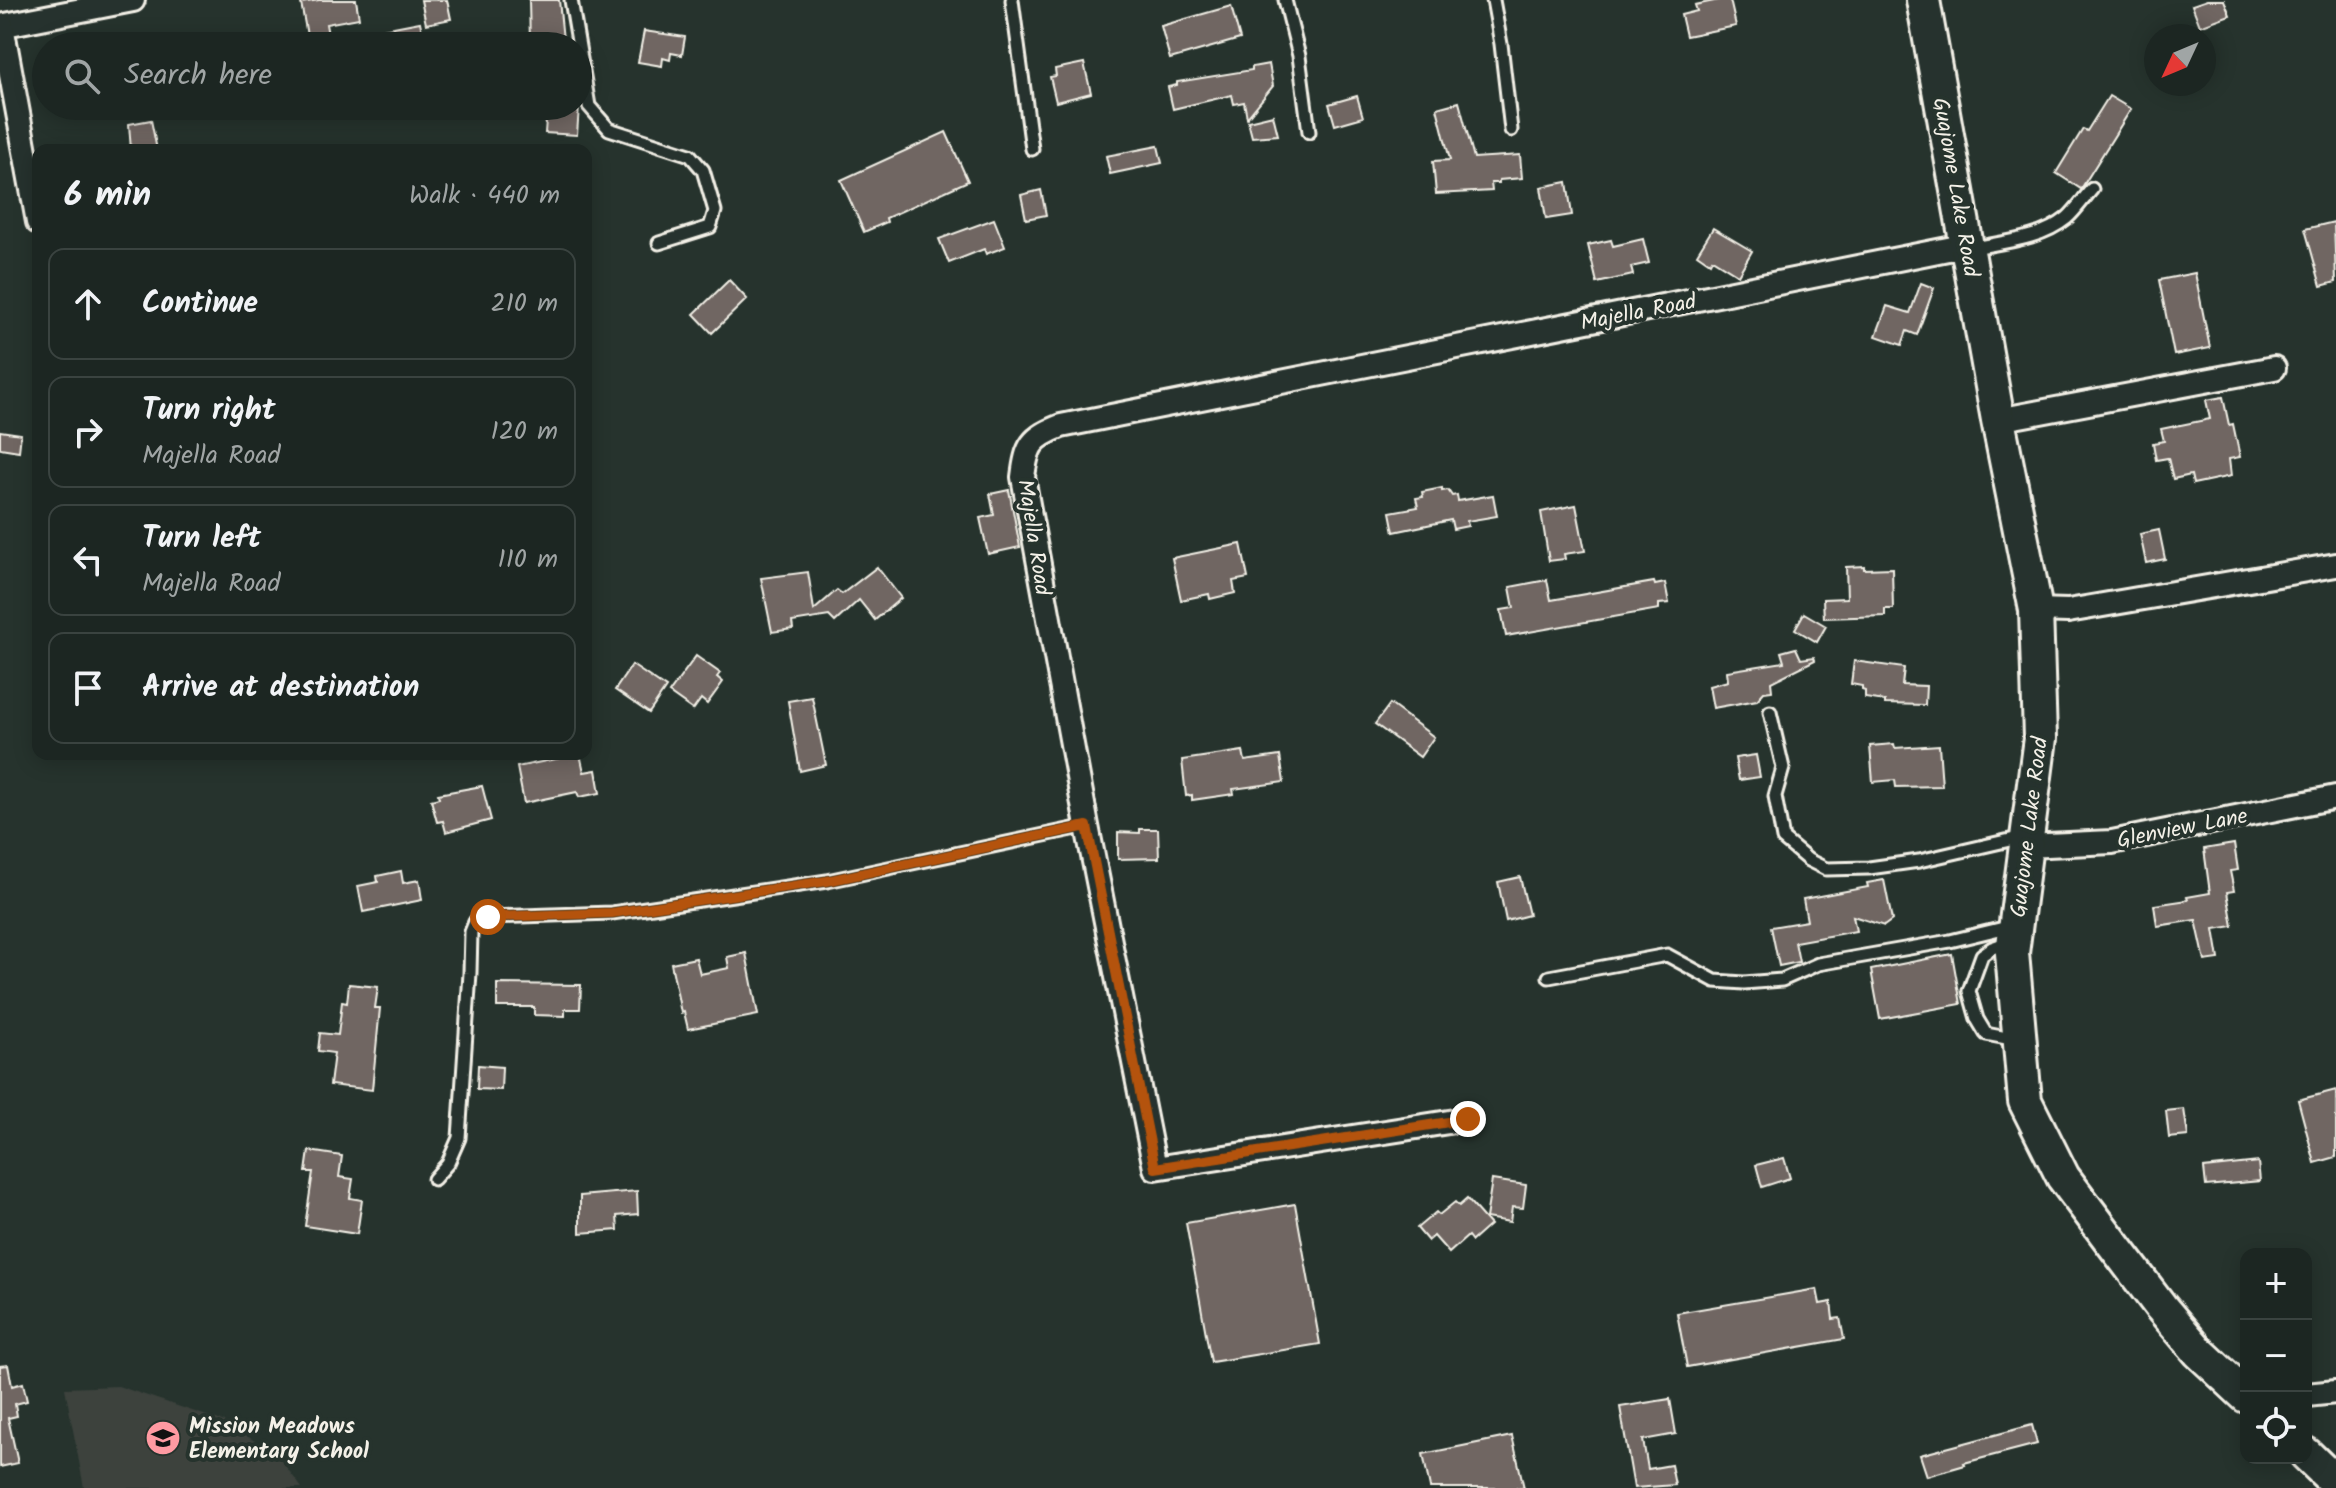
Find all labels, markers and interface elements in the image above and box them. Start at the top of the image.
north arrow [2144,24,2216,96]
search box [32,32,592,120]
text: Search here [124,52,272,100]
icon: search [60,54,104,98]
street label: Guajome Lake Road [1922,95,1988,281]
text: 6 min [64,169,151,223]
text: Walk · 440 m [409,175,560,217]
text: Continue [142,280,258,328]
icon: ahead [66,282,110,326]
text: 210 m [491,283,558,325]
street label: Majella Road [1578,285,1700,342]
text: Turn right [142,387,275,435]
icon: right [66,410,110,454]
text: 120 m [491,411,558,453]
text: Majella Road [142,435,281,477]
street label: Majella Road [1006,477,1059,599]
text: Turn left [142,515,261,563]
icon: left [66,538,110,582]
text: 110 m [498,539,558,581]
text: Majella Road [142,563,281,605]
text: Arrive at destination [142,664,419,712]
icon: arrive [66,666,110,710]
street label: Guajome Lake Road [2002,734,2059,920]
street label: Glenview Lane [2114,800,2251,859]
route start [470,899,506,935]
route end [1450,1101,1486,1137]
map controls [2240,1248,2312,1464]
button: + [2240,1248,2312,1320]
button: − [2240,1320,2312,1392]
button: locate [2240,1392,2312,1464]
place label: Mission Meadows Elementary School [189,1410,369,1470]
school or university icon: Mission Meadows Elementary School [144,1419,182,1457]

